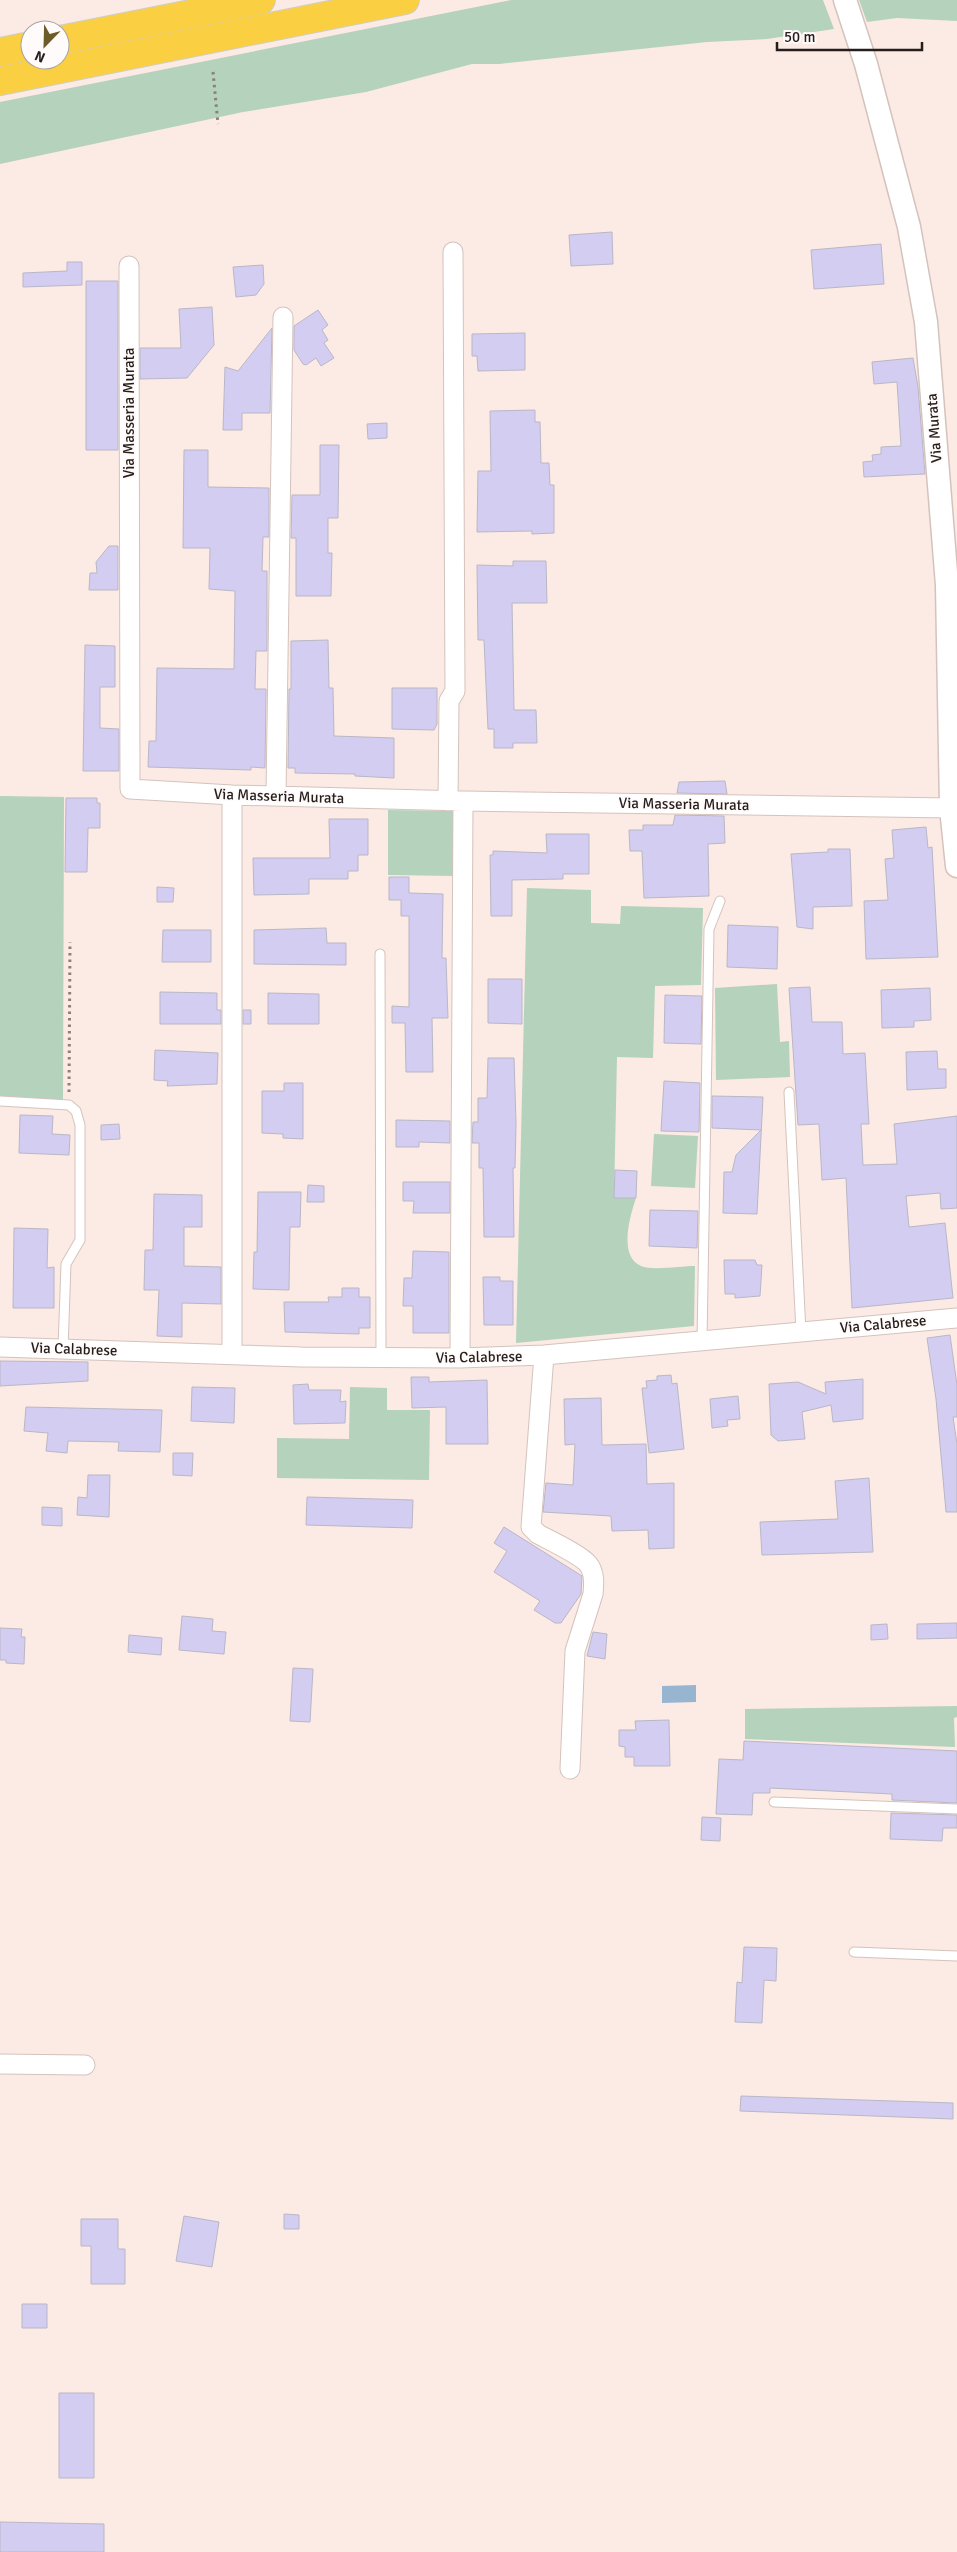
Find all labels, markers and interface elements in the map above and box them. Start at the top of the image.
north arrow [20,20,70,70]
scale bar [777,20,922,52]
text: 50 m [784,28,815,46]
text: N [32,47,48,66]
street label: Via Masseria Murata [120,348,138,478]
street label: Via Murata [923,393,945,463]
street label: Via Masseria Murata [213,785,345,807]
street label: Via Masseria Murata [618,794,750,814]
street label: Via Calabrese [839,1311,927,1337]
street label: Via Calabrese [30,1338,118,1360]
street label: Via Calabrese [435,1347,523,1367]

